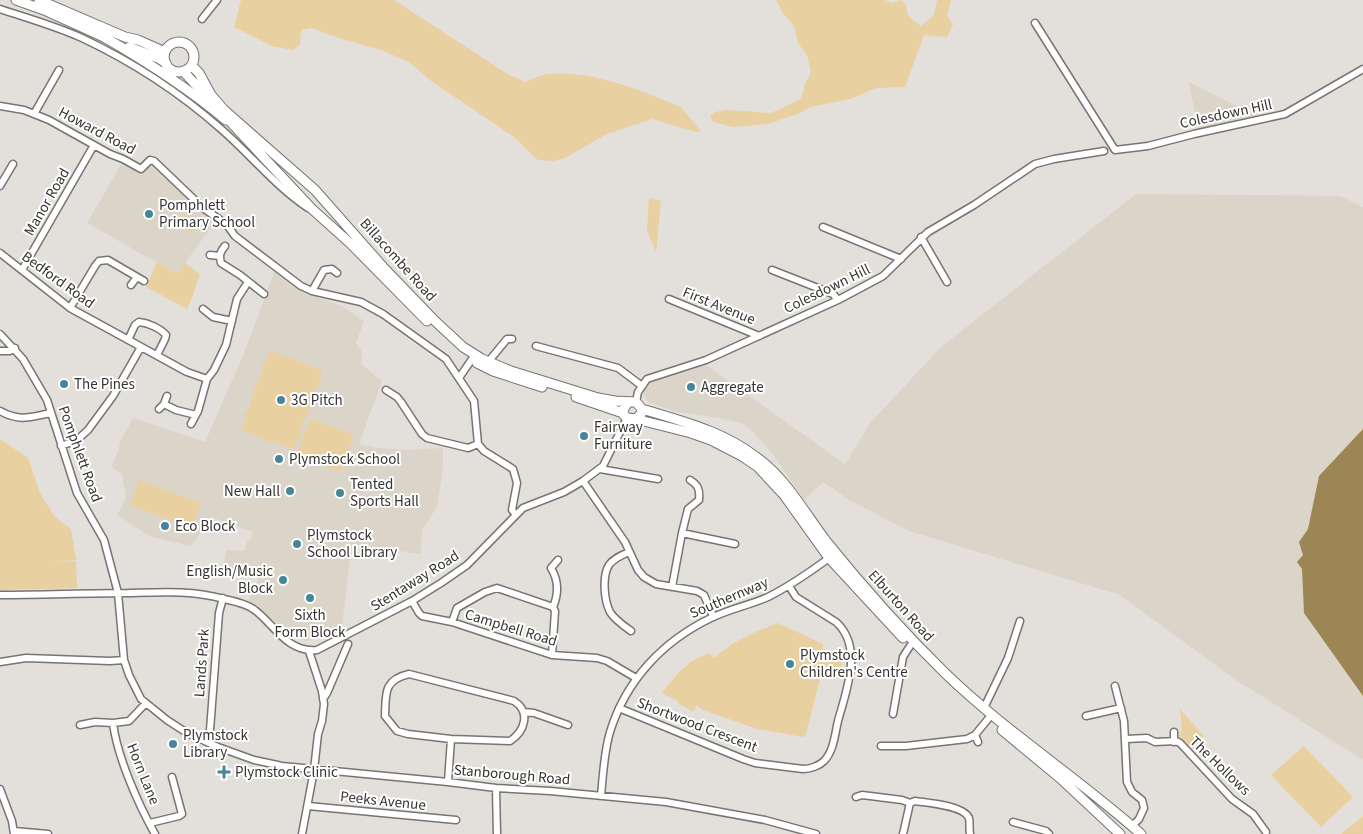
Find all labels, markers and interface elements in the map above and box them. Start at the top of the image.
street label: Colesdown Hill [1178,94,1274,134]
street label: Howard Road [55,102,139,160]
street label: Manor Road [19,164,75,240]
place label: Pomphlett Primary School [159,195,255,233]
marker: Pomphlett Primary School [143,208,155,220]
street label: Billacombe Road [355,214,441,306]
street label: Bedford Road [17,246,99,314]
street label: Colesdown Hill [780,259,874,319]
street label: First Avenue [680,282,758,330]
place label: The Pines [74,374,135,395]
place label: Aggregate [701,377,764,398]
marker: The Pines [58,378,70,390]
marker: Aggregate [685,381,697,393]
place label: 3G Pitch [291,390,343,411]
marker: 3G Pitch [275,394,287,406]
street label: Pomphlett Road [53,403,107,505]
place label: Fairway Furniture [594,417,652,455]
marker: Fairway Furniture [578,430,590,442]
place label: Plymstock School [289,449,400,470]
marker: Plymstock School [273,453,285,465]
place label: Tented Sports Hall [350,474,419,512]
place label: New Hall [224,481,280,502]
marker: New Hall [284,485,296,497]
marker: Tented Sports Hall [334,487,346,499]
place label: Eco Block [175,516,236,537]
marker: Eco Block [159,520,171,532]
place label: Plymstock School Library [307,525,397,563]
marker: Plymstock School Library [291,538,303,550]
street label: Stentaway Road [367,545,463,617]
place label: English/Music Block [186,561,274,599]
street label: Elburton Road [863,566,939,646]
street label: Southernway [686,572,772,624]
marker: English/Music Block [277,574,289,586]
marker: Sixth Form Block [304,592,316,604]
street label: Campbell Road [462,604,560,652]
place label: Sixth Form Block [274,605,346,643]
street label: Lands Park [189,627,215,698]
place label: Plymstock Children's Centre [800,645,908,683]
marker: Plymstock Children's Centre [784,658,796,670]
street label: Shortwood Crescent [634,692,760,758]
place label: Plymstock Library [183,725,249,763]
street label: The Hollows [1185,732,1255,800]
marker: Plymstock Library [167,738,179,750]
street label: Horn Lane [121,740,165,808]
street label: Stanborough Road [453,759,571,791]
place label: Plymstock Clinic [235,762,338,783]
marker: Plymstock Clinic [217,765,231,779]
street label: Peeks Avenue [339,786,427,816]

